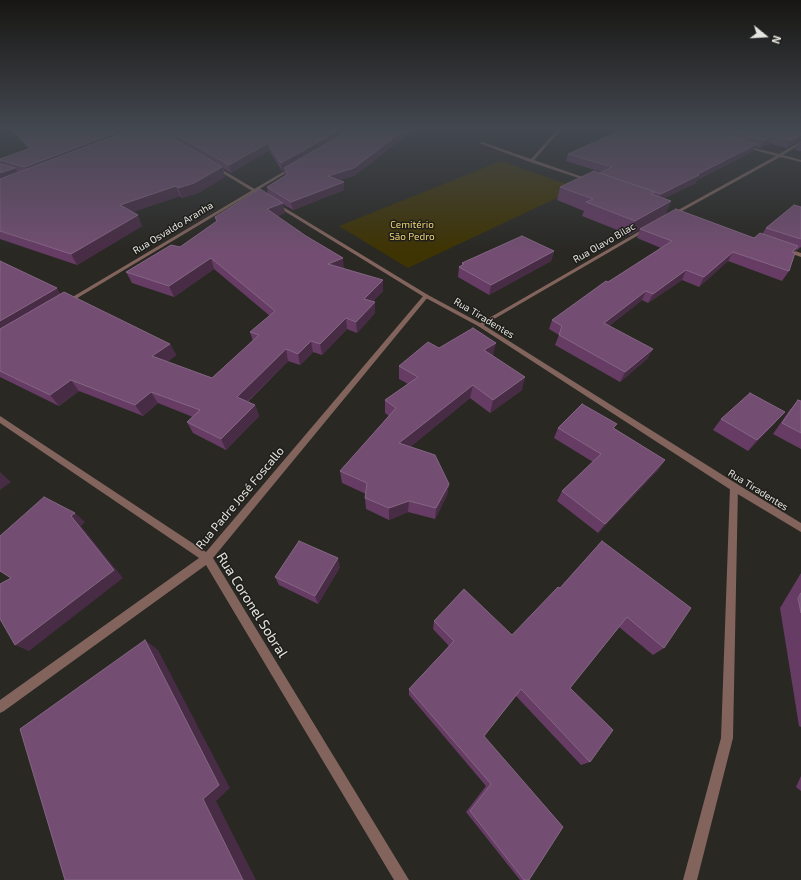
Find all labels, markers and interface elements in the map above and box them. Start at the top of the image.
north arrow [745,16,785,56]
text: N [769,34,784,46]
street label: Rua Osvaldo Aranha [131,199,215,257]
park label: Cemitério São Pedro [389,219,435,242]
street label: Rua Olavo Bilac [571,220,637,266]
street label: Rua Tiradentes [452,295,516,341]
street label: Rua Padre José Foscallo [193,444,287,552]
street label: Rua Tiradentes [726,467,790,513]
street label: Rua Coronel Sobral [213,549,291,661]

